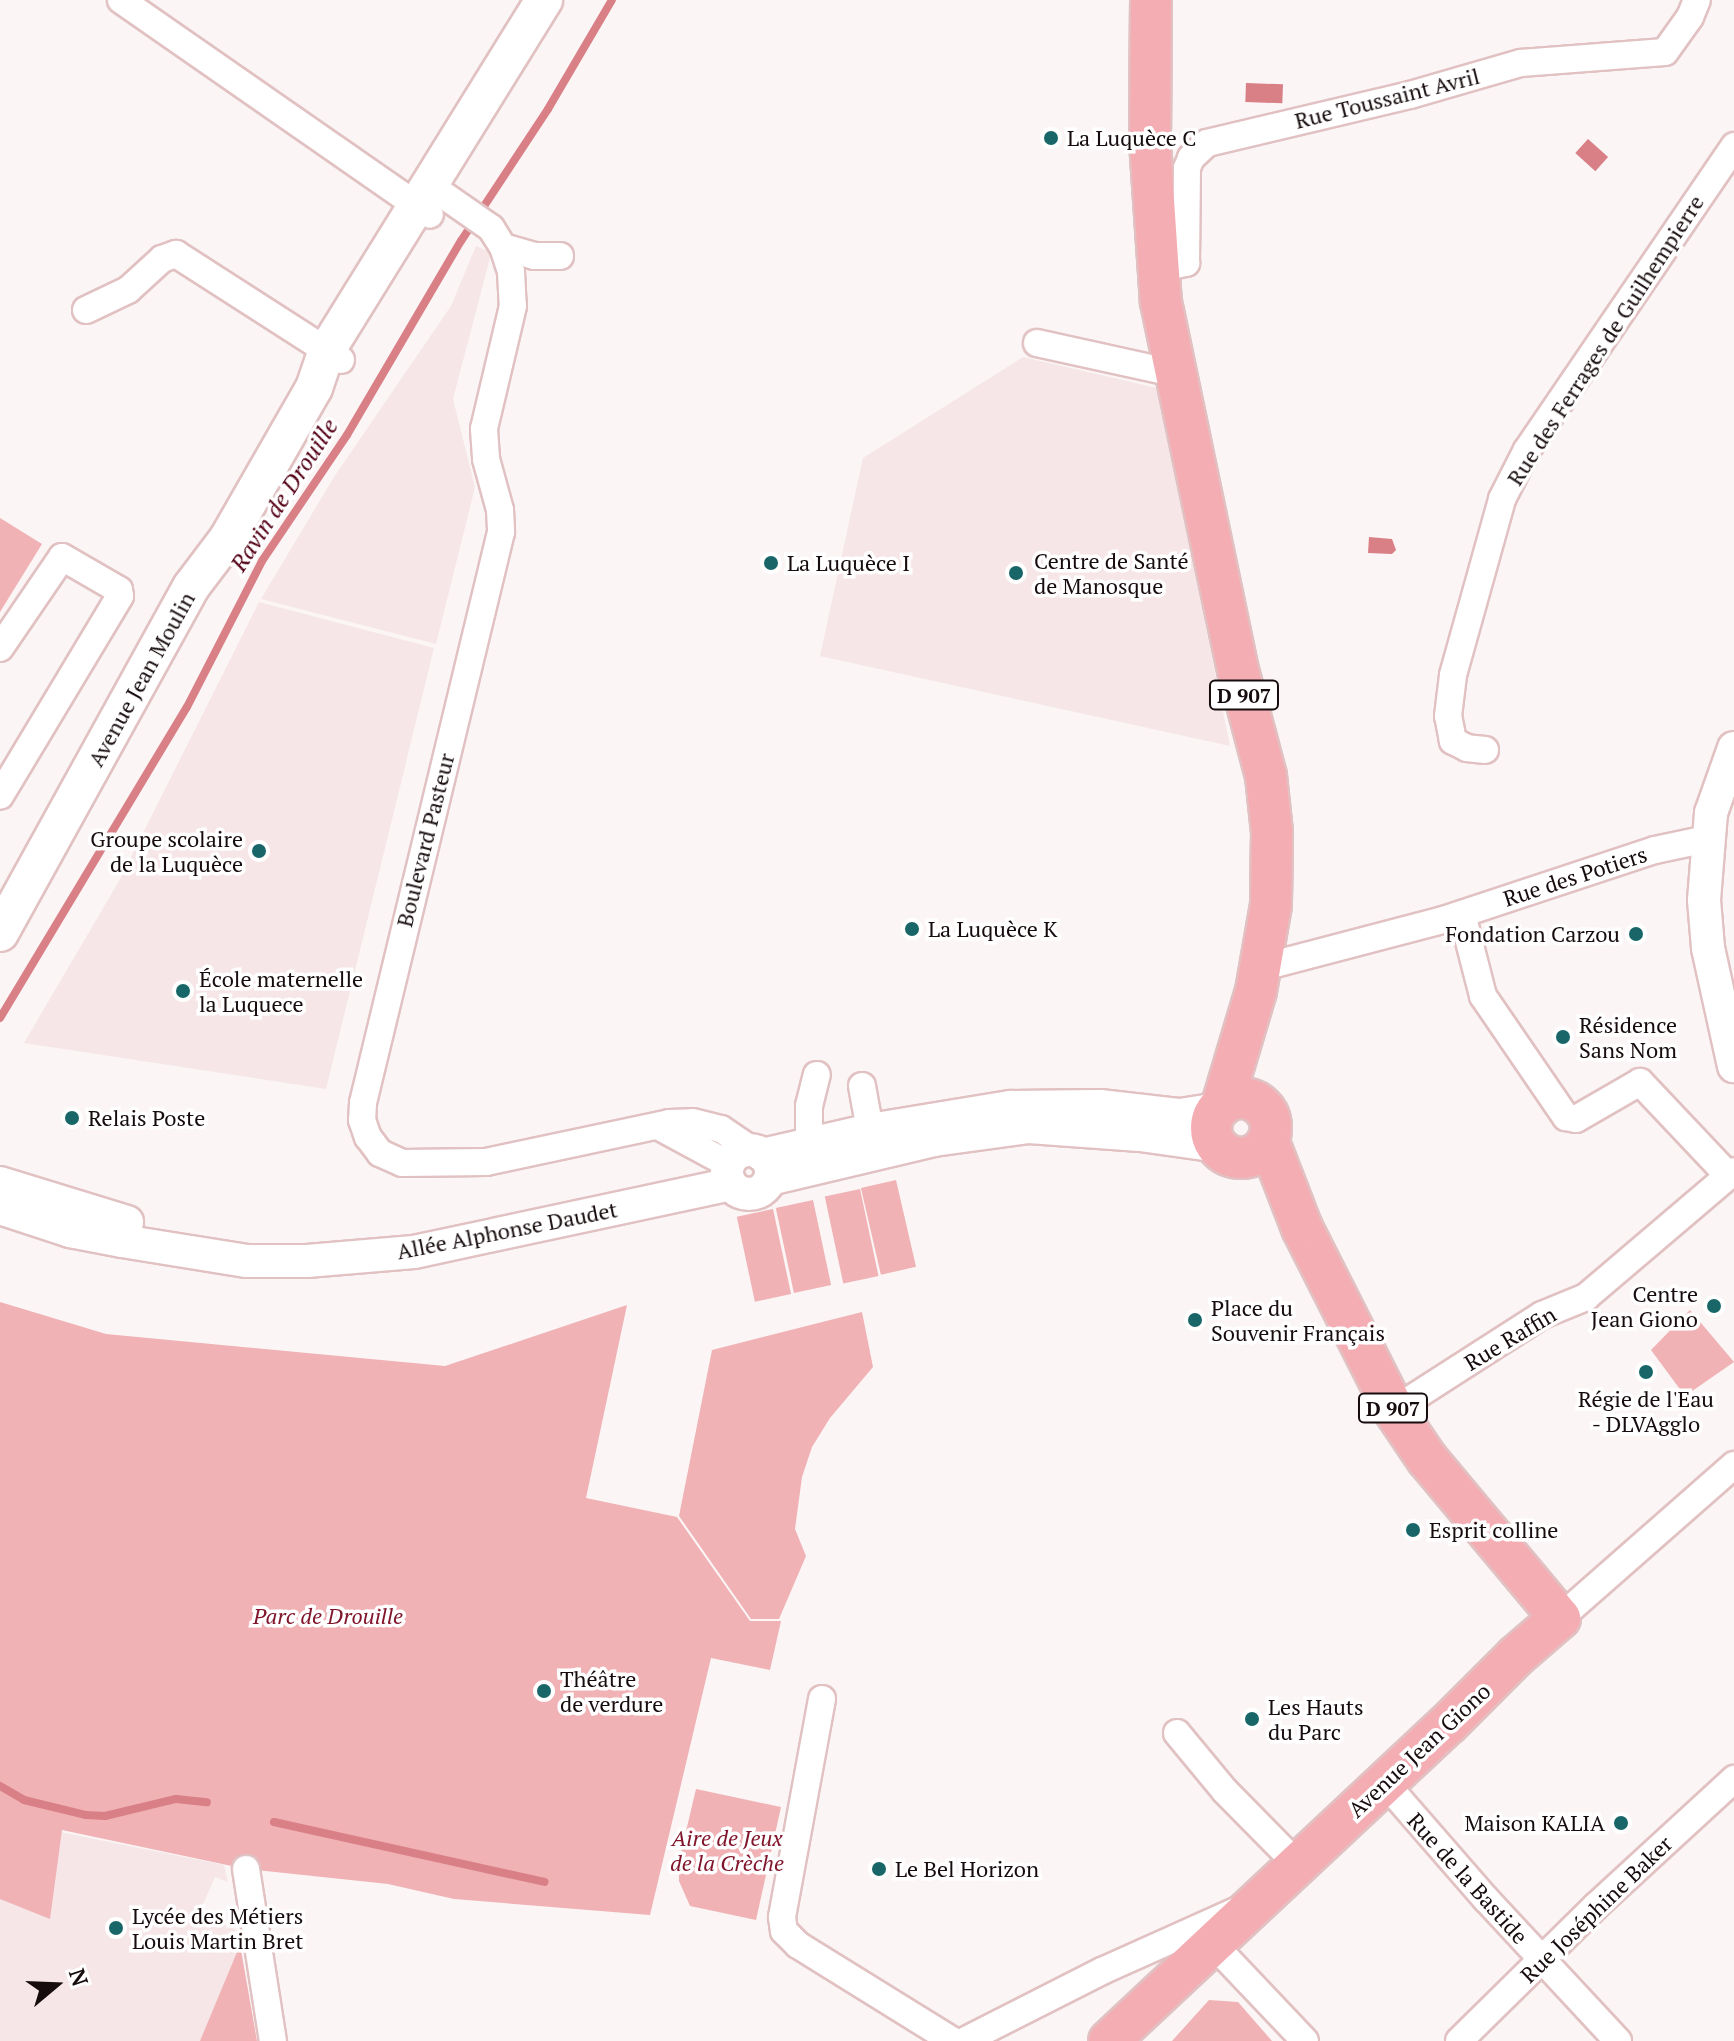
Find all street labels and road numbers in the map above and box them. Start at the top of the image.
street label: Rue Toussaint Avril [1292,62,1482,134]
street label: Rue des Ferrages de Guilhempierre [1501,190,1709,490]
street label: Avenue Jean Moulin [82,587,200,771]
road number: D 907 [1208,679,1280,711]
street label: Boulevard Pasteur [391,750,459,930]
street label: Rue des Potiers [1500,840,1650,912]
street label: Allée Alphonse Daudet [394,1196,620,1264]
street label: Rue Raffin [1459,1300,1561,1376]
road number: D 907 [1357,1392,1429,1424]
street label: Avenue Jean Giono [1342,1677,1496,1823]
street label: Rue de la Bastide [1402,1807,1534,1949]
street label: Rue Joséphine Baker [1515,1830,1677,1988]

